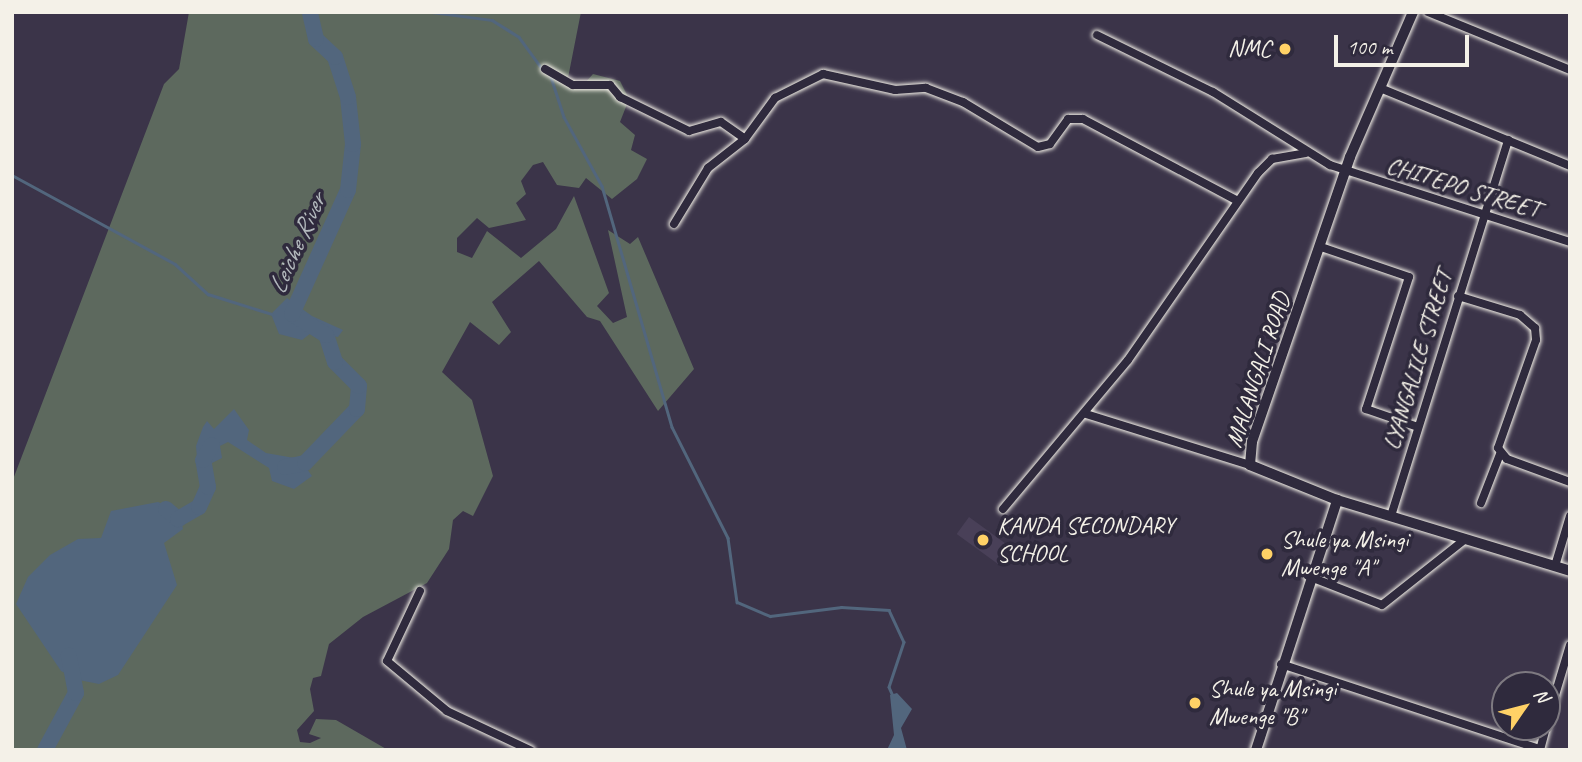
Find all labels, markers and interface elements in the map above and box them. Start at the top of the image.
scale bar [1337,21,1472,65]
text: 100 m [1347,34,1392,60]
place label: NMC [1228,35,1271,63]
marker: NMC [1277,41,1293,57]
street label: CHITEPO STREET [1383,151,1543,225]
water label: Leiche River [261,189,333,299]
street label: LYANGALILE STREET [1377,267,1459,453]
street label: MALANGALI ROAD [1219,288,1297,452]
place label: KANDA SECONDARY SCHOOL [997,512,1174,568]
place label: Shule ya Msingi Mwenge "A" [1281,526,1409,582]
marker: KANDA SECONDARY SCHOOL [975,532,991,548]
marker: Shule ya Msingi Mwenge "A" [1259,546,1275,562]
north arrow [1491,671,1561,741]
place label: Shule ya Msingi Mwenge "B" [1209,675,1337,731]
text: N [1528,683,1555,707]
marker: Shule ya Msingi Mwenge "B" [1187,695,1203,711]

